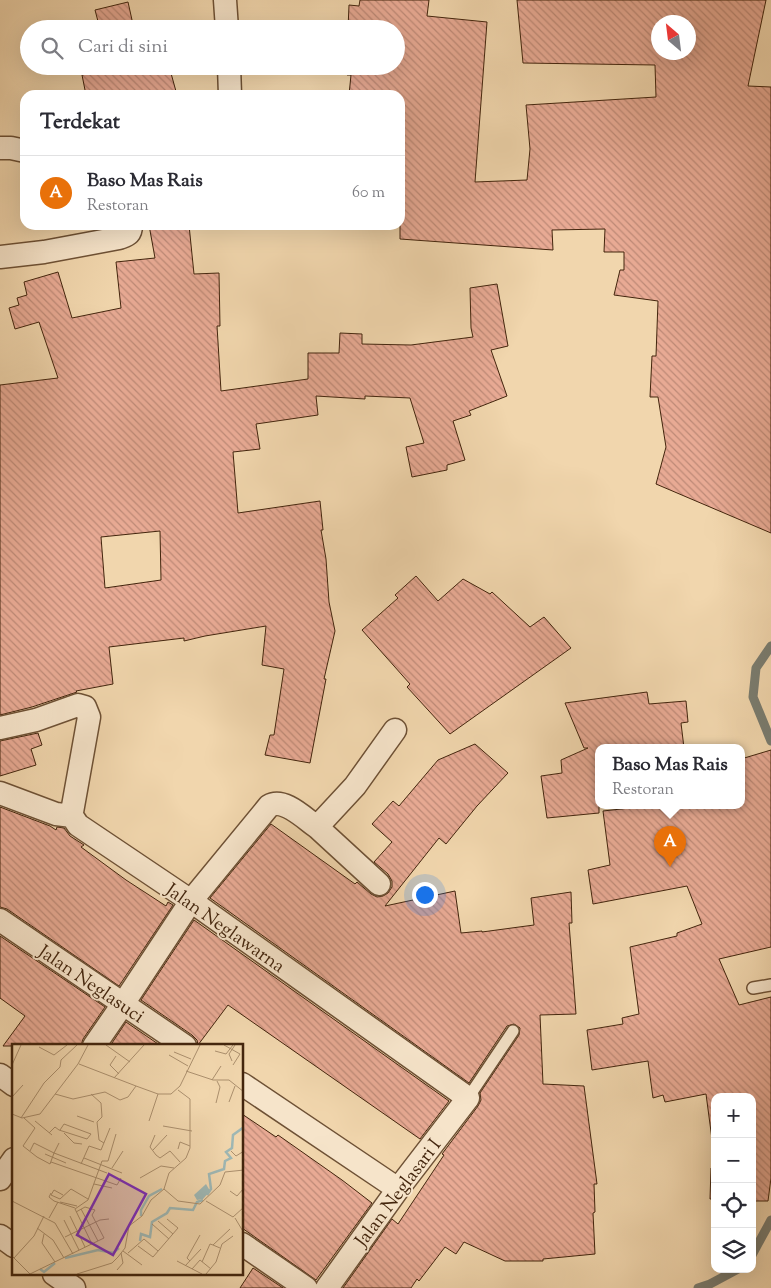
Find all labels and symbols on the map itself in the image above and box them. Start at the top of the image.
north arrow [651,15,696,60]
pin: A [654,826,686,867]
street label: Jalan Neglawarna [159,877,290,980]
your location [412,882,438,908]
street label: Jalan Neglasuci [31,939,149,1031]
inset map [12,1044,244,1276]
street label: Jalan Neglasari I [349,1134,449,1254]

